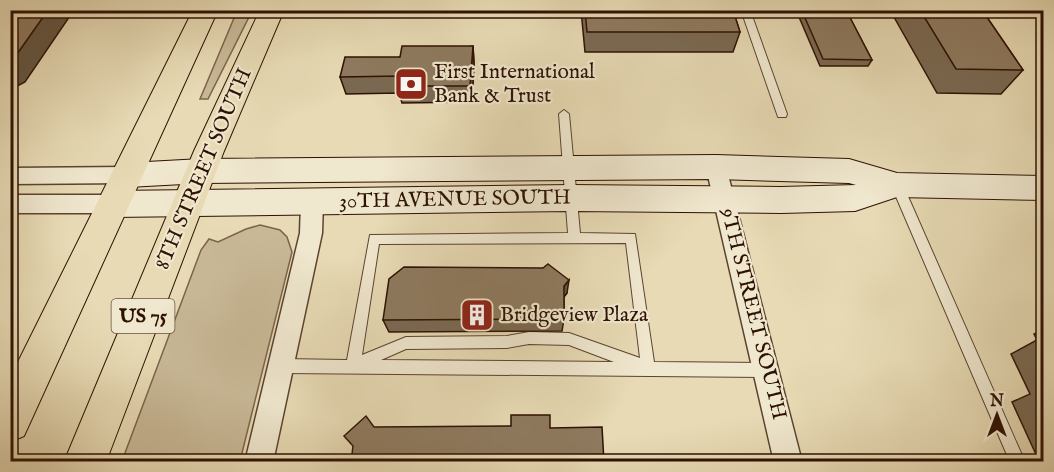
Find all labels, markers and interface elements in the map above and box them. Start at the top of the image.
place label: First International Bank & Trust [434,59,595,110]
street label: 8TH STREET SOUTH [149,64,259,274]
bank icon: First International Bank & Trust [393,66,429,102]
street label: 30TH AVENUE SOUTH [339,184,571,216]
street label: 9TH STREET SOUTH [713,204,792,423]
building icon: Bridgeview Plaza [459,297,495,333]
road number: US 75 [112,299,174,333]
place label: Bridgeview Plaza [500,302,649,329]
north arrow [967,385,1027,445]
text: N [989,392,1004,412]

